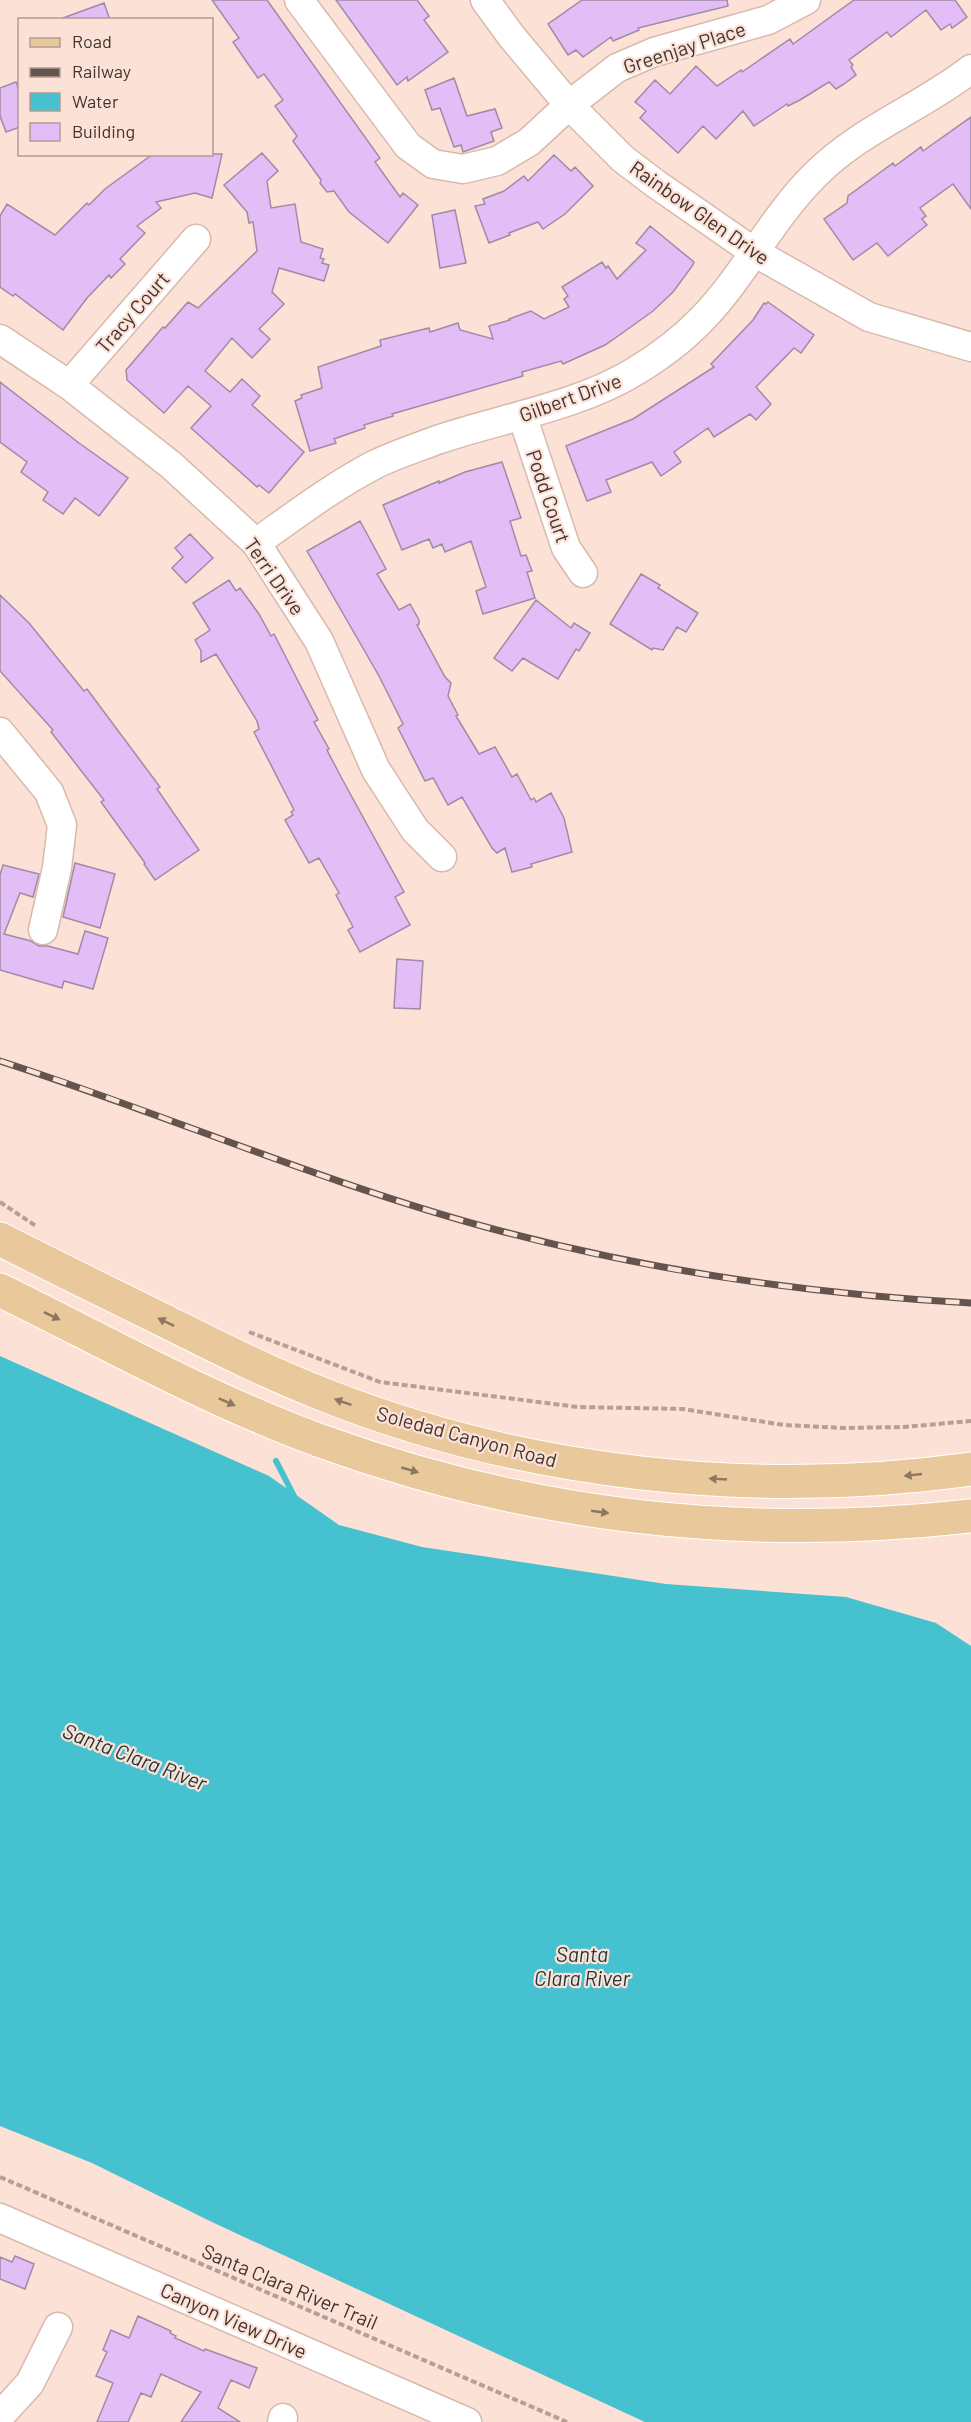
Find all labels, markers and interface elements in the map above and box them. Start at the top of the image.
street label: Greenjay Place [620,16,748,78]
legend [18,18,213,156]
text: Road [72,30,112,52]
text: Railway [72,60,131,82]
text: Water [72,90,119,112]
text: Building [72,120,135,142]
street label: Rainbow Glen Drive [626,155,774,269]
street label: Tracy Court [90,266,174,358]
street label: Gilbert Drive [516,367,624,427]
street label: Podd Court [522,446,576,546]
street label: Terri Drive [240,533,310,619]
one-way arrow [44,1311,61,1320]
one-way arrow [157,1317,175,1327]
one-way arrow [219,1397,236,1406]
one-way arrow [334,1397,352,1406]
street label: Soledad Canyon Road [374,1400,560,1472]
one-way arrow [401,1466,419,1475]
one-way arrow [903,1470,922,1480]
one-way arrow [709,1475,728,1484]
one-way arrow [591,1508,610,1517]
water label: Santa Clara River [59,1717,211,1795]
water label: Santa Clara River [534,1941,630,1990]
street label: Santa Clara River Trail [199,2238,381,2334]
street label: Canyon View Drive [157,2277,311,2363]

